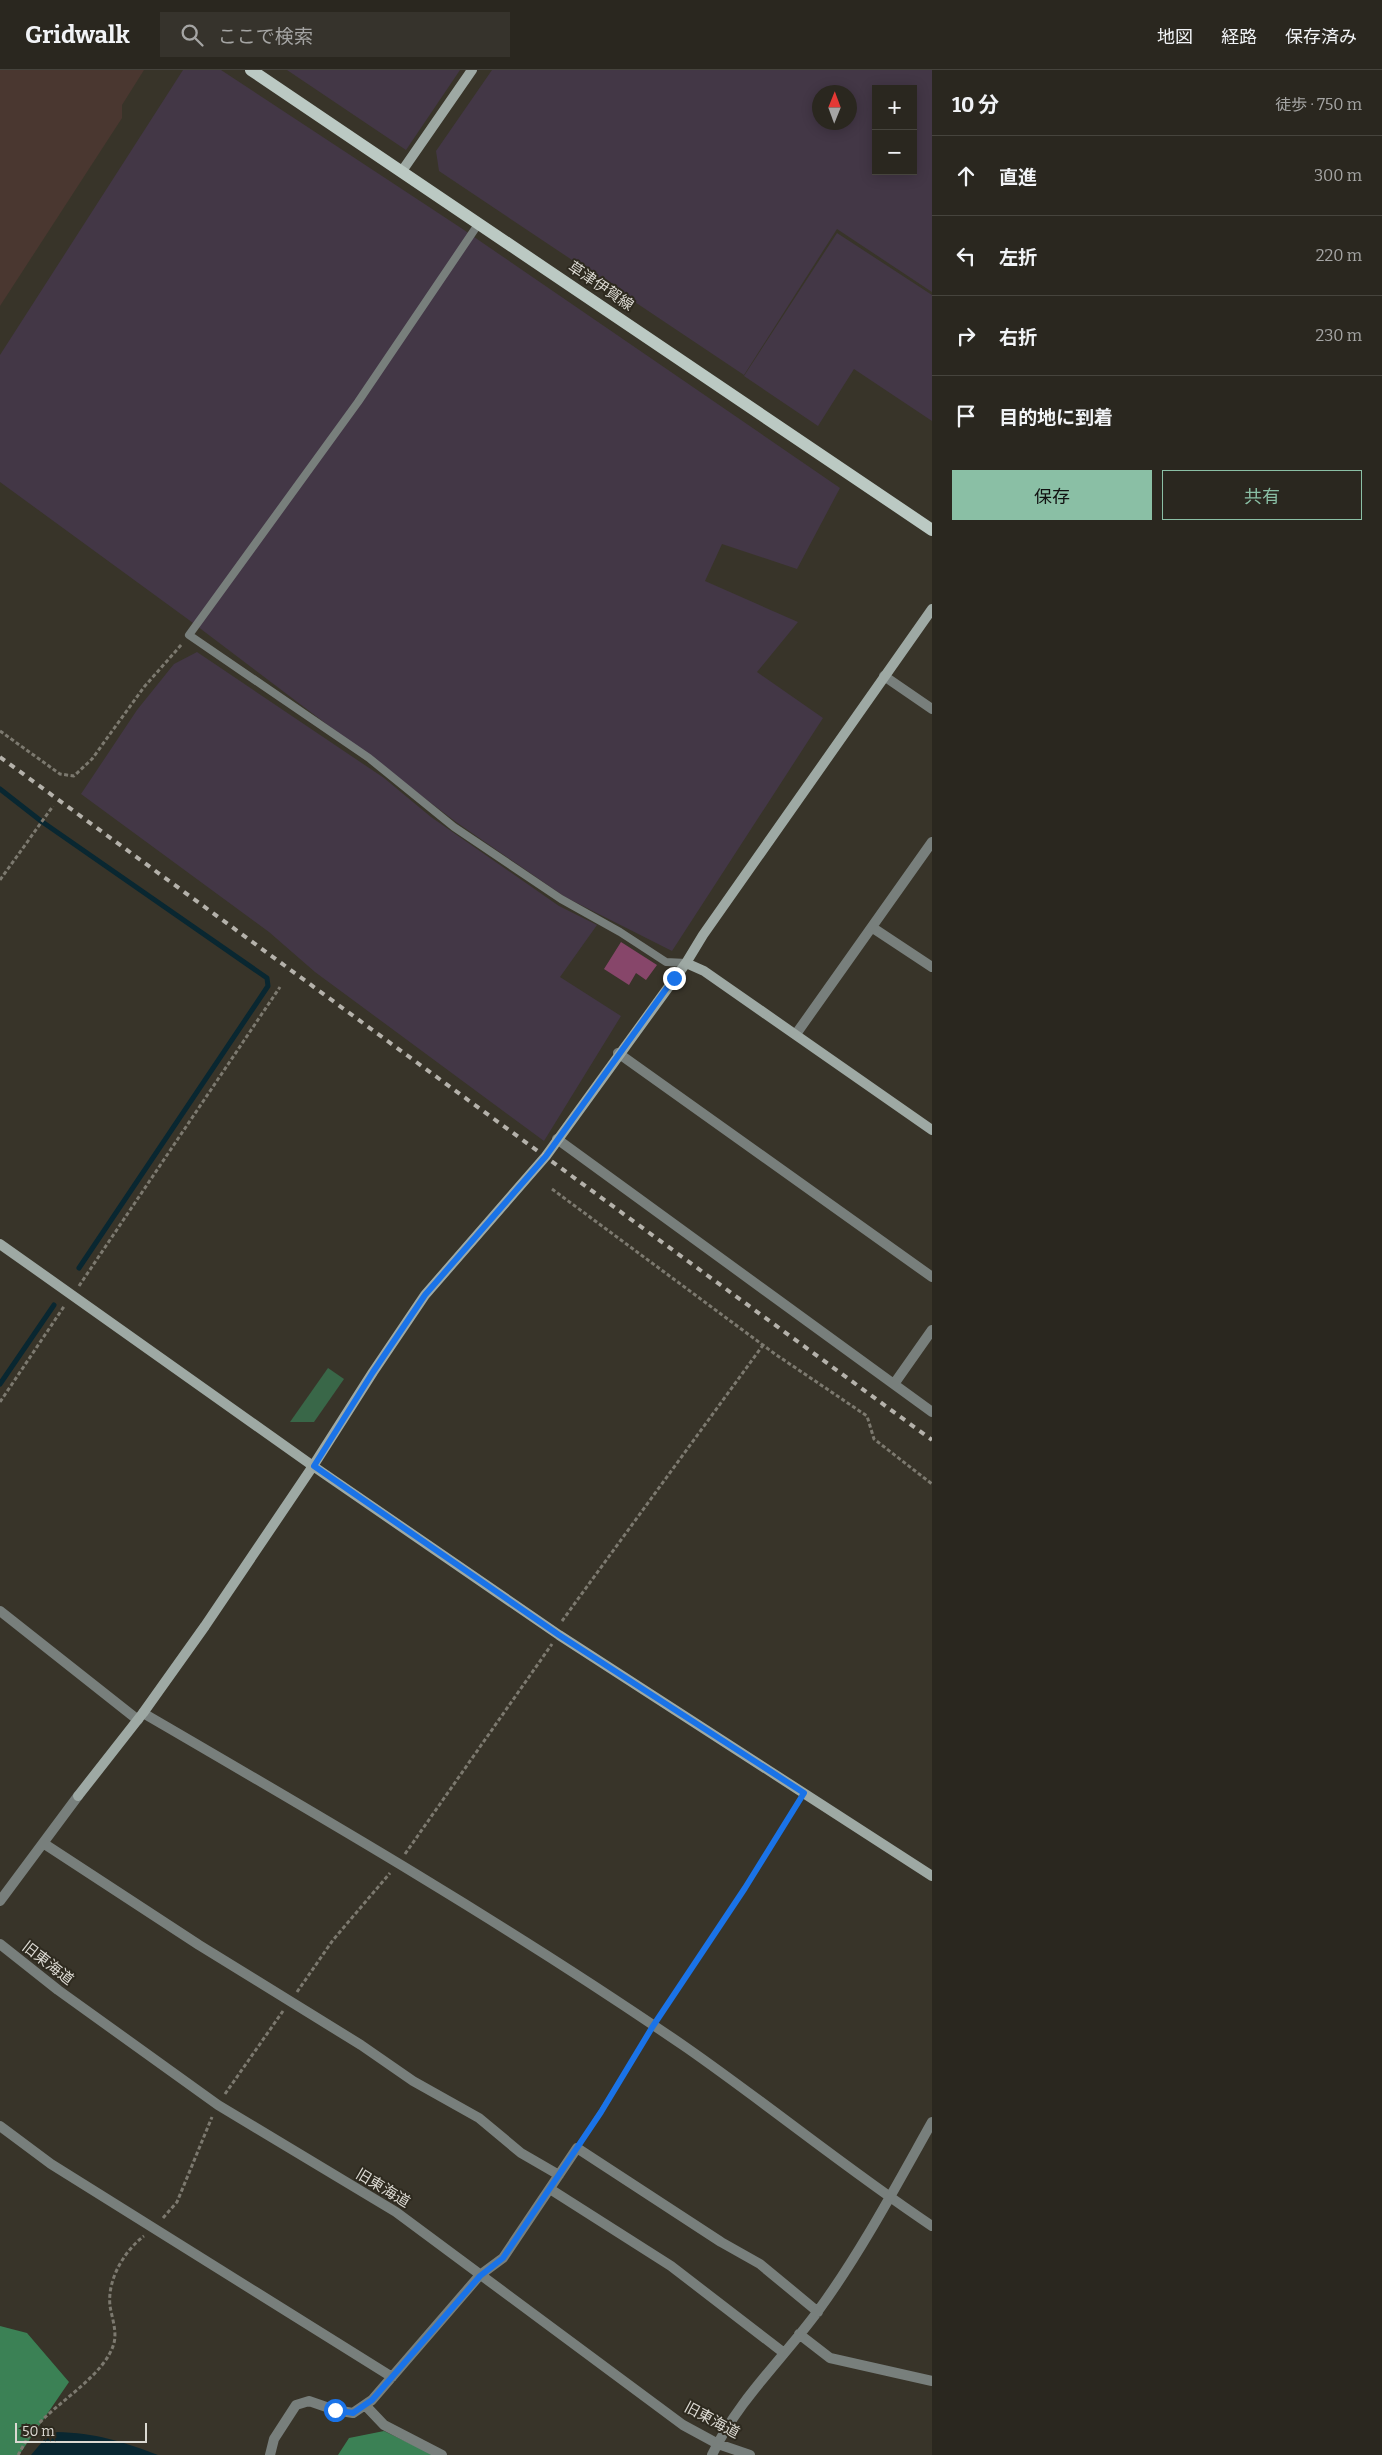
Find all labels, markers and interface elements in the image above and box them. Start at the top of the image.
search box [160,12,510,57]
text: Gridwalk [25,21,130,49]
icon: search [178,21,206,49]
text: ここで検索 [218,25,313,48]
text: 地図 [1157,26,1193,48]
text: 経路 [1221,26,1257,48]
text: 保存済み [1285,26,1357,48]
north arrow [812,85,857,130]
map controls [872,85,917,175]
button: + [872,85,917,130]
text: 10 分 [952,92,999,118]
text: 徒歩 · 750 m [1275,95,1362,114]
button: − [872,130,917,175]
icon: ahead [952,162,980,190]
text: 直進 [999,166,1037,189]
text: 300 m [1314,166,1362,185]
icon: left [952,242,980,270]
text: 左折 [999,246,1037,269]
text: 220 m [1316,246,1362,265]
street label: 草津伊賀線 [565,258,637,314]
icon: right [952,322,980,350]
text: 右折 [999,326,1037,349]
text: 230 m [1315,326,1362,345]
icon: arrive [952,402,980,430]
text: 目的地に到着 [999,406,1113,429]
button: 保存 [952,470,1152,520]
button: 共有 [1162,470,1362,520]
route end [663,967,686,990]
street label: 旧東海道 [19,1937,77,1989]
street label: 旧東海道 [353,2165,413,2211]
street label: 旧東海道 [681,2398,743,2442]
route start [324,2399,347,2422]
scale bar [15,2420,148,2443]
text: 50 m [22,2423,55,2440]

